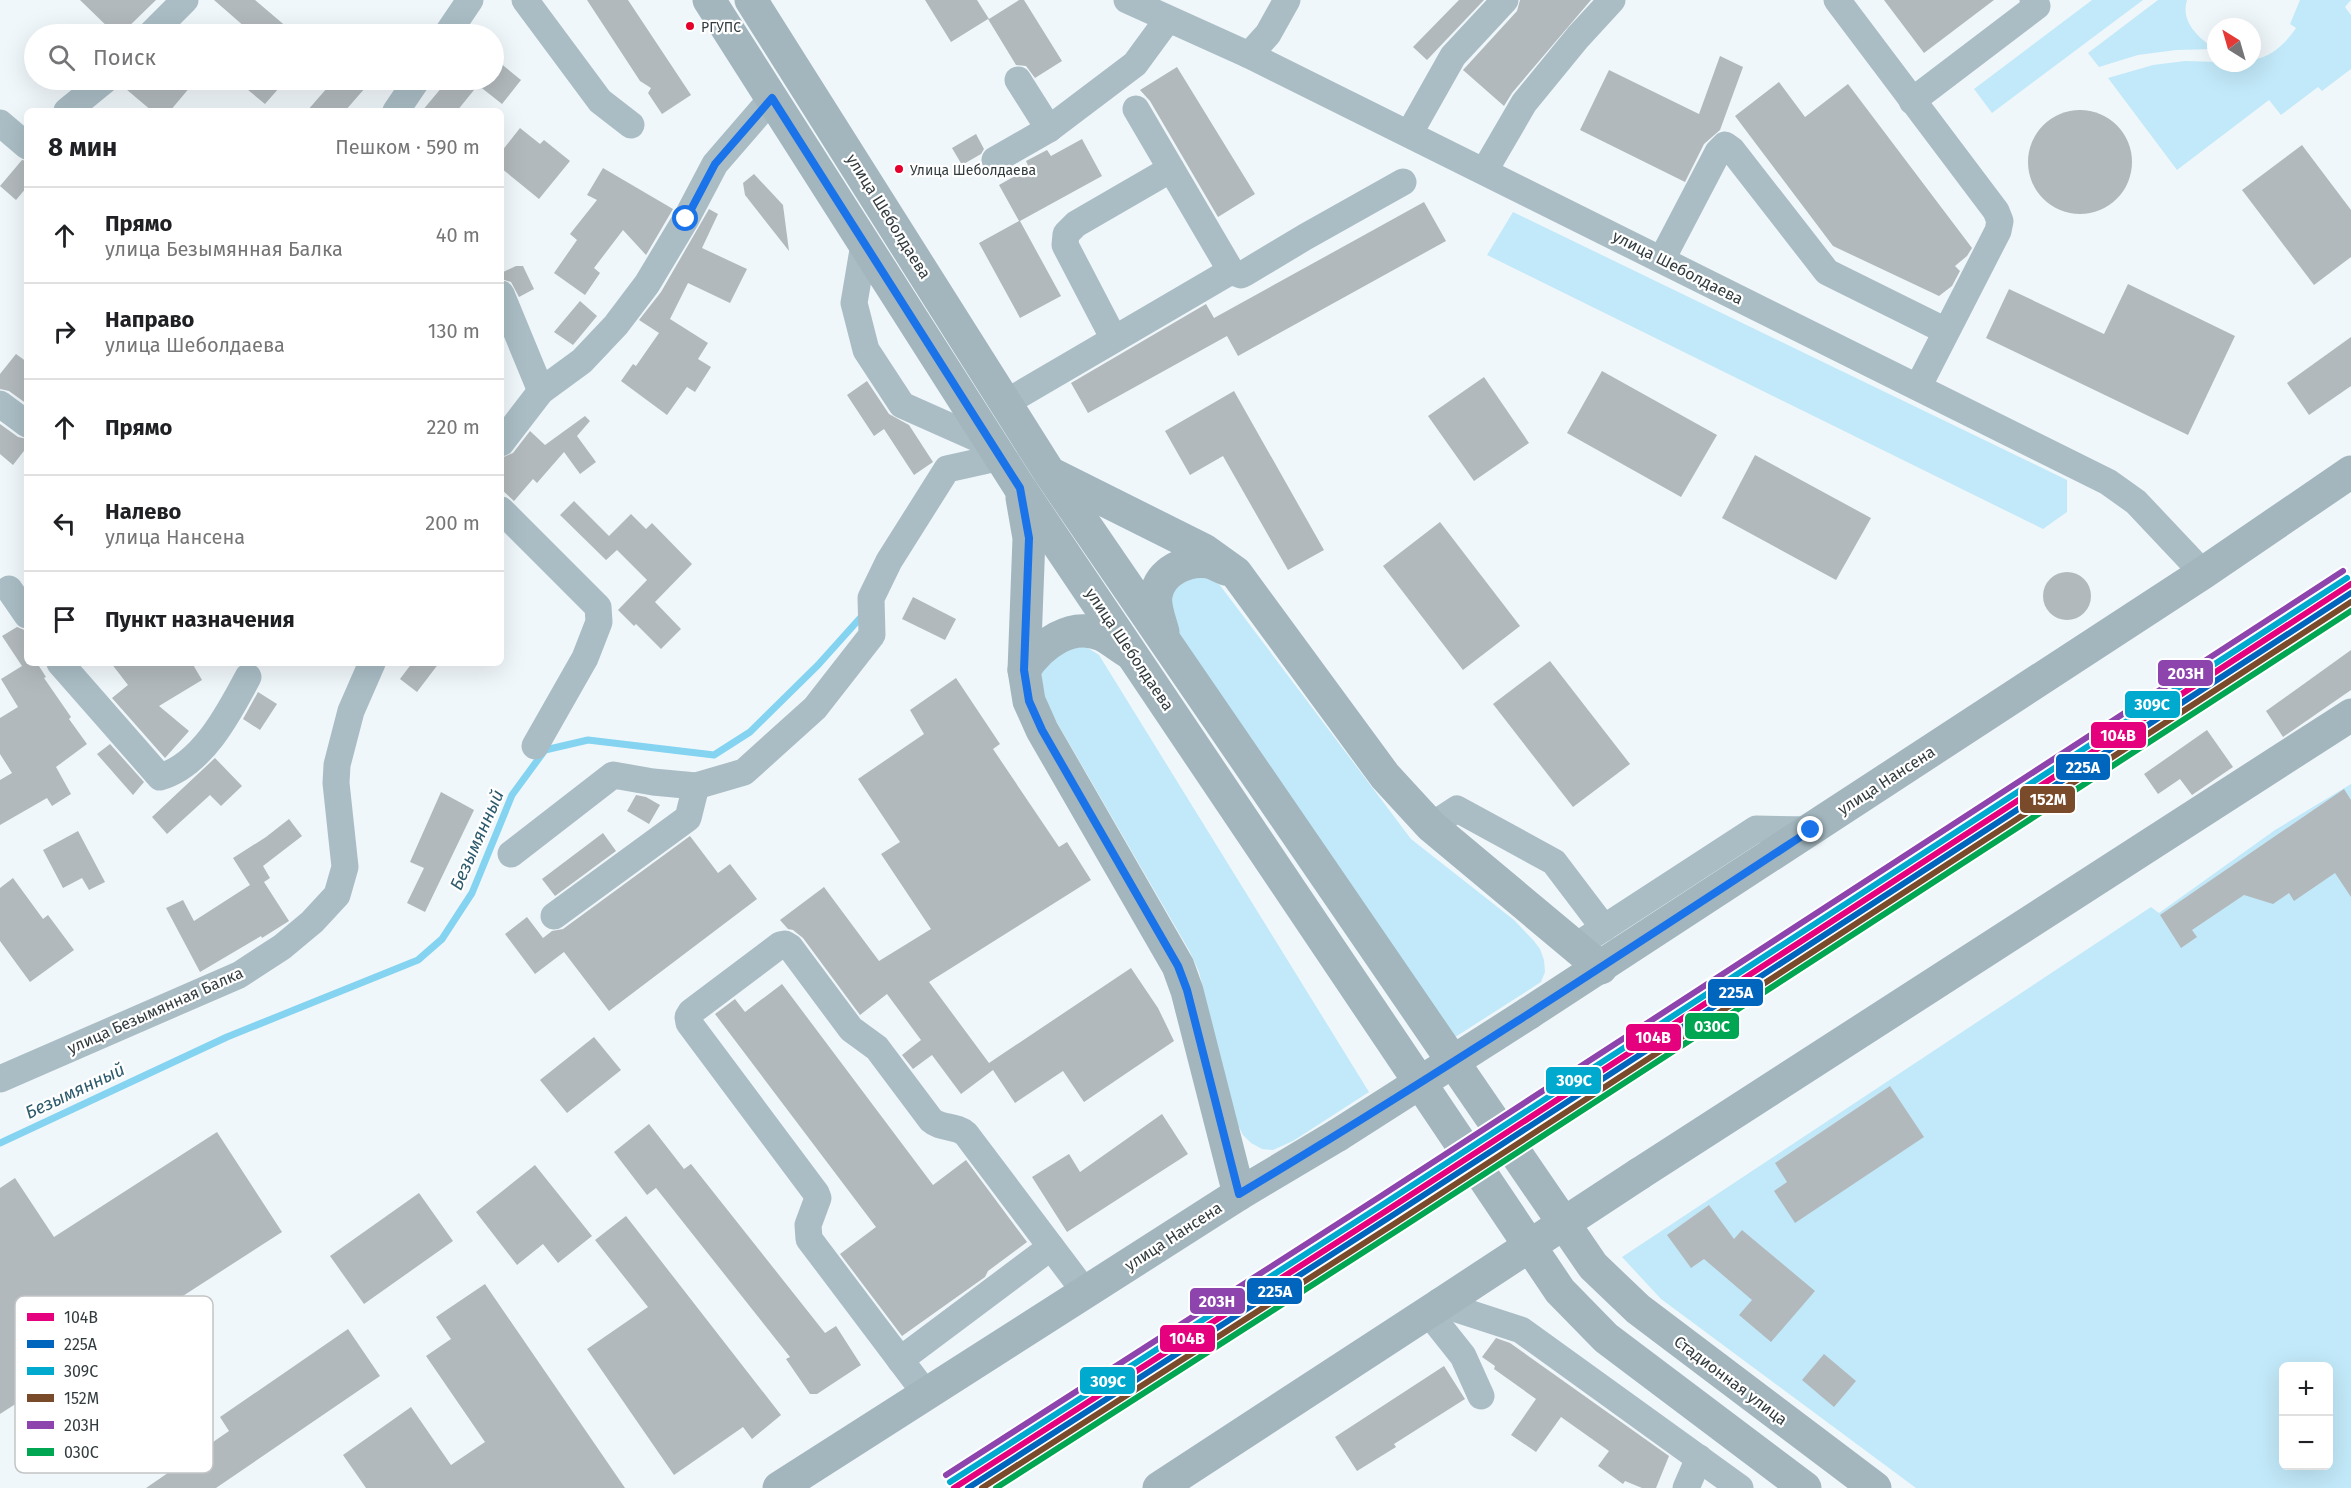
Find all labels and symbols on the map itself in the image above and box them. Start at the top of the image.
north arrow [2207,18,2261,72]
place label: РГУПС [701,19,741,36]
marker: РГУПС [684,20,696,32]
street label: улица Шеболдаева [842,150,935,282]
place label: Улица Шеболдаева [910,162,1036,179]
marker: Улица Шеболдаева [893,163,905,175]
route start [672,205,698,231]
street label: улица Шеболдаева [1609,226,1746,309]
street label: улица Шеболдаева [1081,584,1178,714]
line badge: 203Н [2157,659,2214,687]
text: 203Н [2168,664,2204,683]
line badge: 309С [2124,690,2181,719]
text: 309С [2133,695,2171,714]
line badge: 104В [2090,721,2147,749]
text: 104В [2100,726,2136,745]
street label: улица Нансена [1834,742,1938,819]
line badge: 225А [2055,753,2111,781]
text: 225А [2066,758,2101,777]
line badge: 152М [2019,785,2076,814]
water label: Безымянный [445,786,509,894]
text: 152М [2030,790,2067,809]
route end [1797,816,1823,842]
street label: улица Безымянная Балка [64,963,246,1058]
line badge: 225А [1707,978,1764,1007]
text: 225А [1719,983,1754,1002]
line badge: 030C [1684,1012,1740,1040]
text: 030C [1694,1017,1731,1036]
line badge: 104В [1625,1023,1682,1052]
text: 104В [1635,1028,1671,1047]
water label: Безымянный [22,1058,128,1124]
line badge: 309С [1545,1066,1602,1095]
text: 309С [1555,1071,1593,1090]
street label: улица Нансена [1121,1198,1225,1275]
line badge: 225А [1246,1277,1303,1305]
text: 225А [1258,1282,1293,1301]
line badge: 203Н [1189,1287,1246,1315]
text: 203Н [1199,1292,1235,1311]
legend [15,1296,213,1473]
text: 104В [64,1308,98,1327]
line badge: 104В [1159,1324,1216,1353]
text: 104В [1169,1329,1205,1348]
street label: Стадионная улица [1670,1332,1791,1429]
text: 225А [64,1335,98,1354]
text: 309С [64,1362,98,1381]
line badge: 309С [1079,1366,1136,1395]
text: 309С [1089,1372,1127,1391]
text: 152М [64,1389,99,1408]
text: 203Н [64,1416,100,1435]
text: 030C [64,1443,99,1462]

